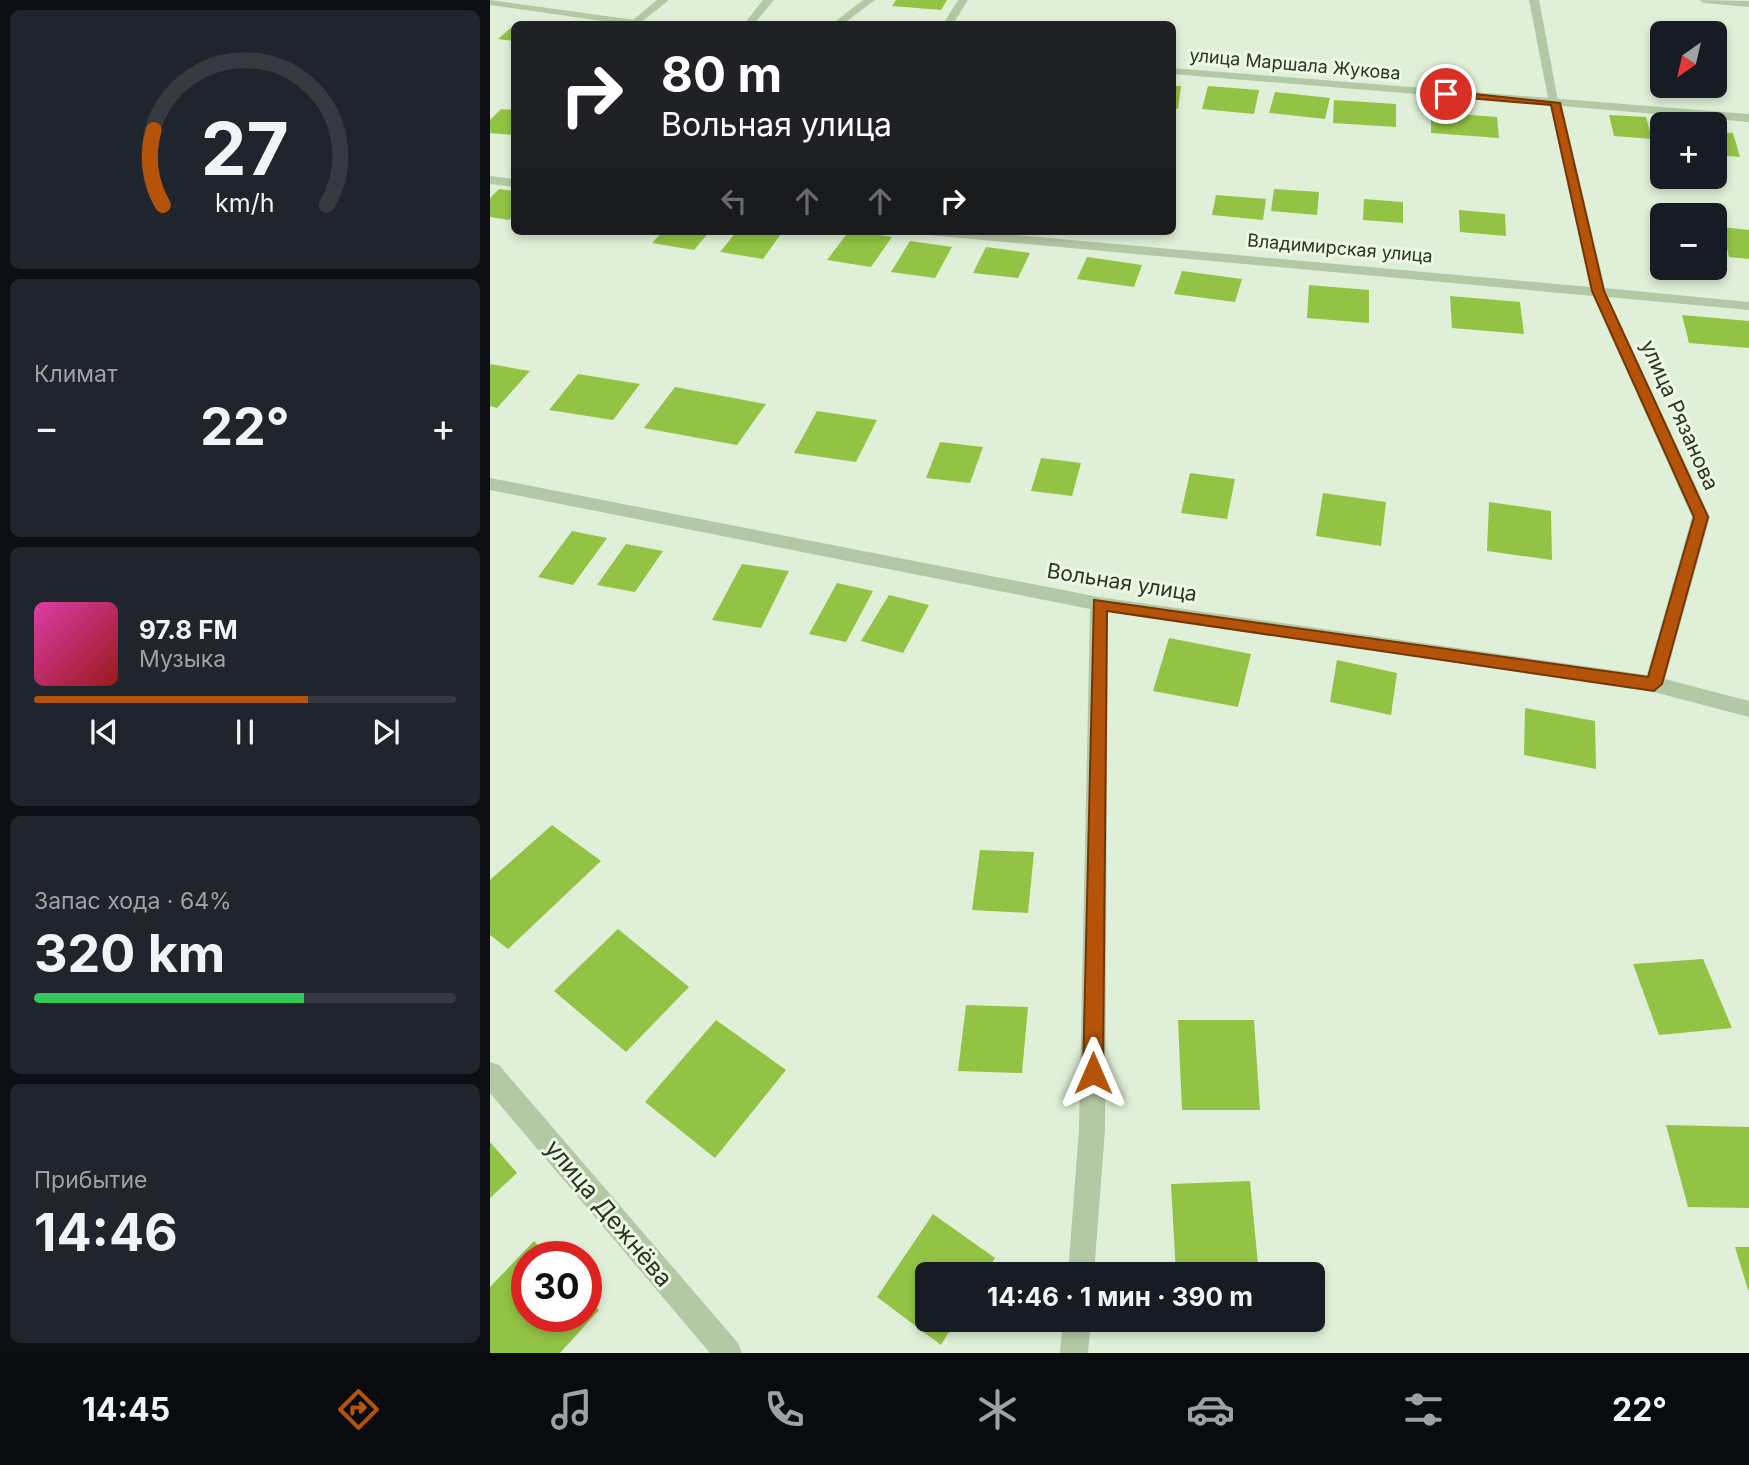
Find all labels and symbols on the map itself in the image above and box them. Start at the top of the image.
north arrow [1650,21,1727,98]
street label: улица Маршала Жукова [1189,44,1401,84]
pin [1416,64,1476,124]
street label: Владимирская улица [1246,229,1434,267]
street label: улица Рязанова [1636,336,1724,494]
street label: Вольная улица [1045,558,1199,606]
position arrow [1056,1036,1130,1110]
street label: улица Дежнёва [539,1134,679,1292]
speed limit sign: 30 [511,1241,602,1332]

